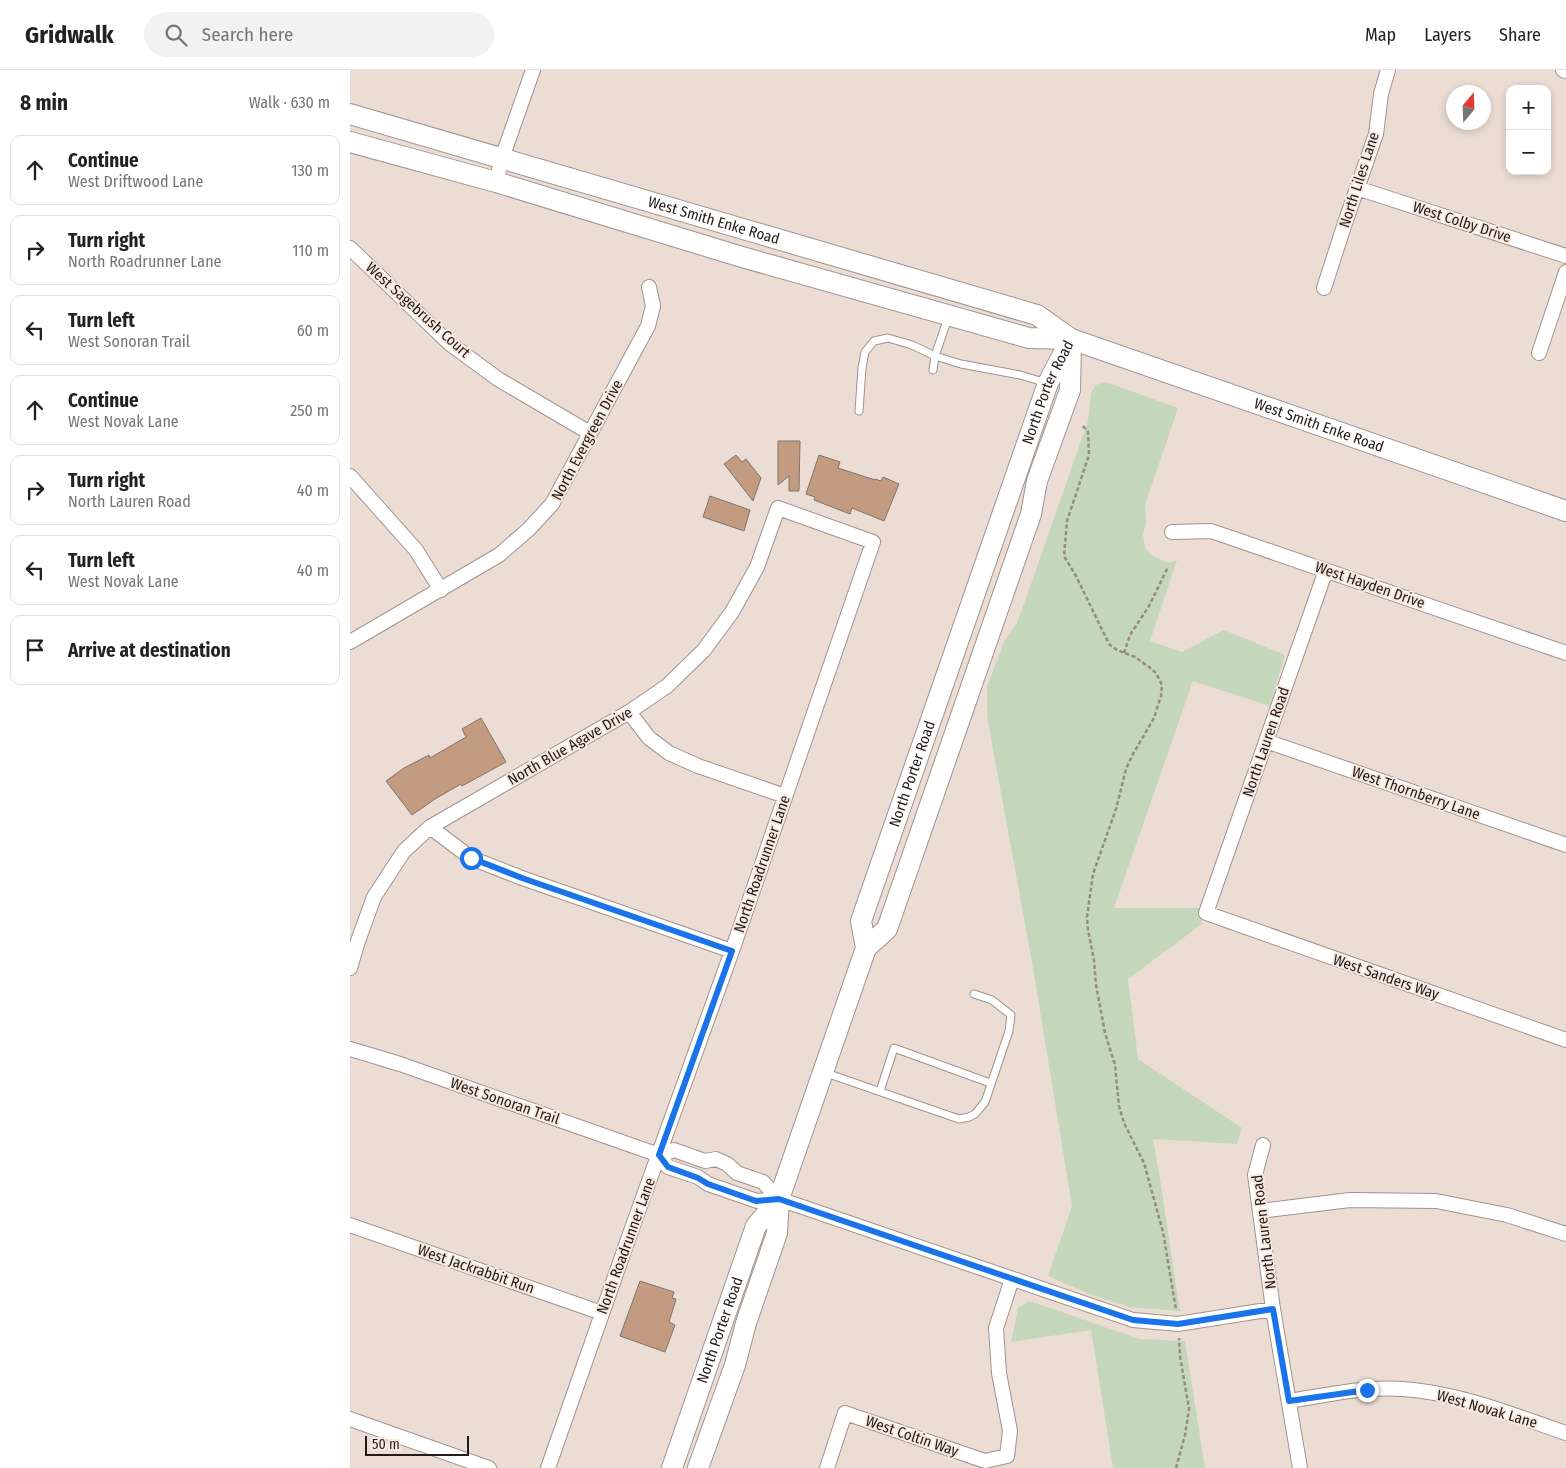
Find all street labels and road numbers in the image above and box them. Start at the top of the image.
street label: North Liles Lane [1335,130,1383,230]
street label: West Smith Enke Road [646,193,782,248]
street label: West Colby Drive [1411,198,1513,246]
street label: West Sagebrush Court [362,258,474,362]
street label: North Porter Road [1018,337,1078,447]
street label: North Evergreen Drive [548,377,626,503]
street label: West Smith Enke Road [1252,394,1386,456]
street label: West Hayden Drive [1313,558,1427,612]
street label: North Lauren Road [1239,685,1293,799]
street label: North Blue Agave Drive [505,703,635,789]
street label: North Porter Road [885,718,939,829]
street label: West Thornberry Lane [1349,763,1483,823]
street label: North Roadrunner Lane [730,793,794,935]
street label: West Sanders Way [1331,950,1442,1004]
street label: West Sonoran Trail [448,1074,562,1128]
street label: North Lauren Road [1248,1174,1280,1290]
street label: North Roadrunner Lane [593,1175,659,1317]
street label: West Jackrabbit Run [415,1241,537,1297]
street label: North Porter Road [693,1275,747,1386]
street label: West Novak Lane [1435,1386,1539,1432]
street label: West Coltin Way [863,1412,961,1460]

